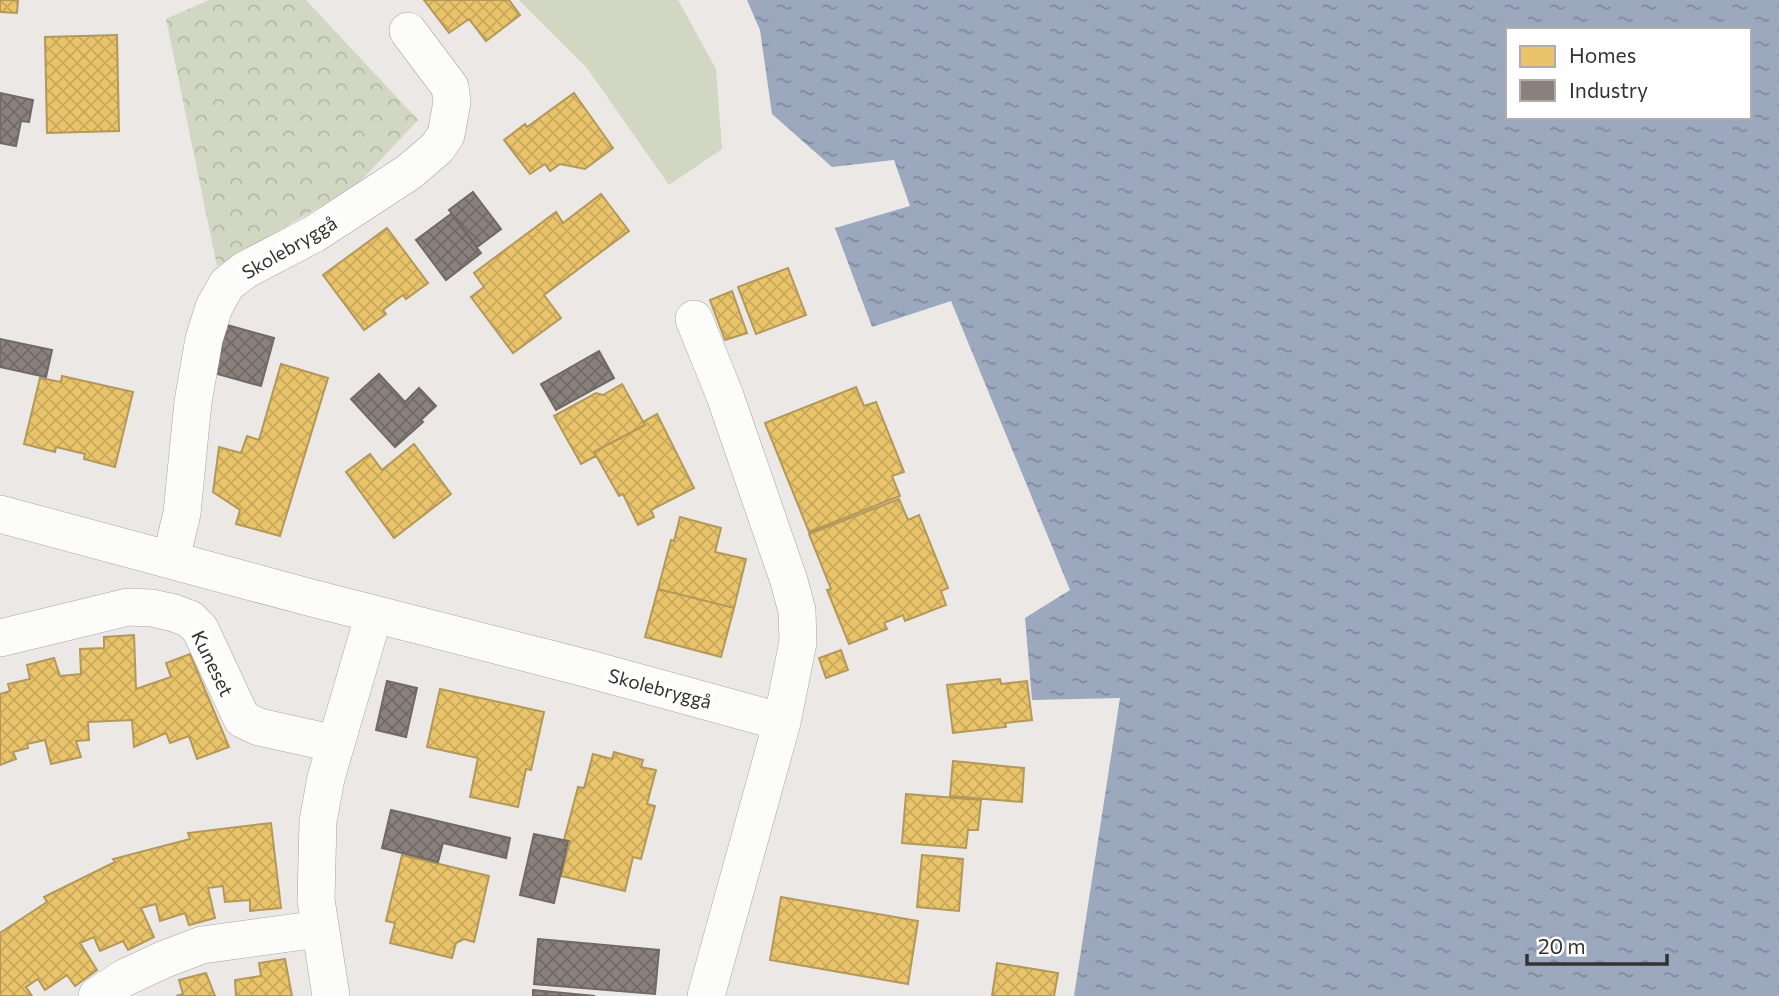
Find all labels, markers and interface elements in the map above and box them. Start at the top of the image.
legend [1506,28,1751,119]
text: Homes [1569,42,1636,67]
text: Industry [1569,77,1648,102]
street label: Skolebryggå [237,211,341,283]
street label: Kuneset [187,626,239,700]
street label: Skolebryggå [606,663,714,713]
scale bar [1527,922,1667,966]
text: 20 m [1538,933,1586,958]

